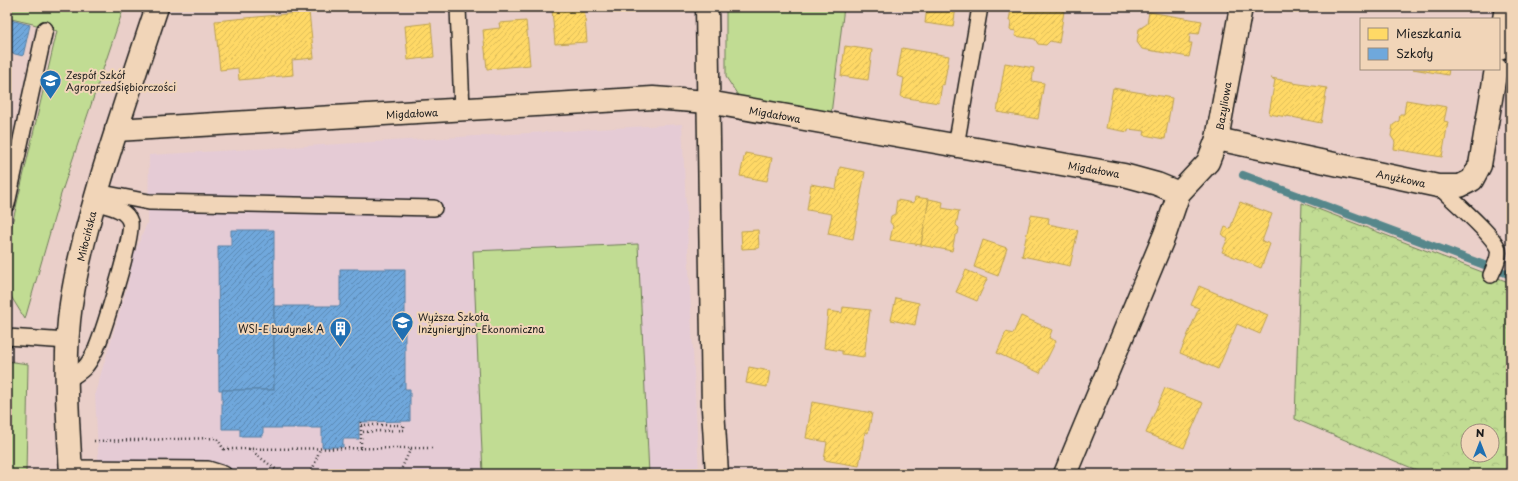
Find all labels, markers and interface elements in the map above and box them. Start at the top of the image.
legend [1360,18,1500,70]
text: Mieszkania [1396,24,1462,42]
text: Szkoły [1396,44,1433,62]
school or university icon: Zespół Szkół Agroprzedsiębiorczości [37,67,63,100]
place label: Zespół Szkół Agroprzedsiębiorczości [66,67,176,94]
street label: Bazyliowa [1211,80,1236,132]
street label: Migdałowa [748,102,803,126]
street label: Migdałowa [386,104,439,122]
street label: Migdałowa [1067,157,1122,181]
street label: Anyżkowa [1375,165,1428,191]
street label: Miłocińska [72,208,100,263]
school or university icon: Wyższa Szkoła Inżynieryjno-Ekonomiczna [389,309,415,342]
place label: Wyższa Szkoła Inżynieryjno-Ekonomiczna [418,309,545,337]
building icon: WSI-E budynek A [327,315,353,348]
place label: WSI-E budynek A [238,321,324,337]
north arrow [1460,423,1500,463]
text: N [1476,424,1485,441]

